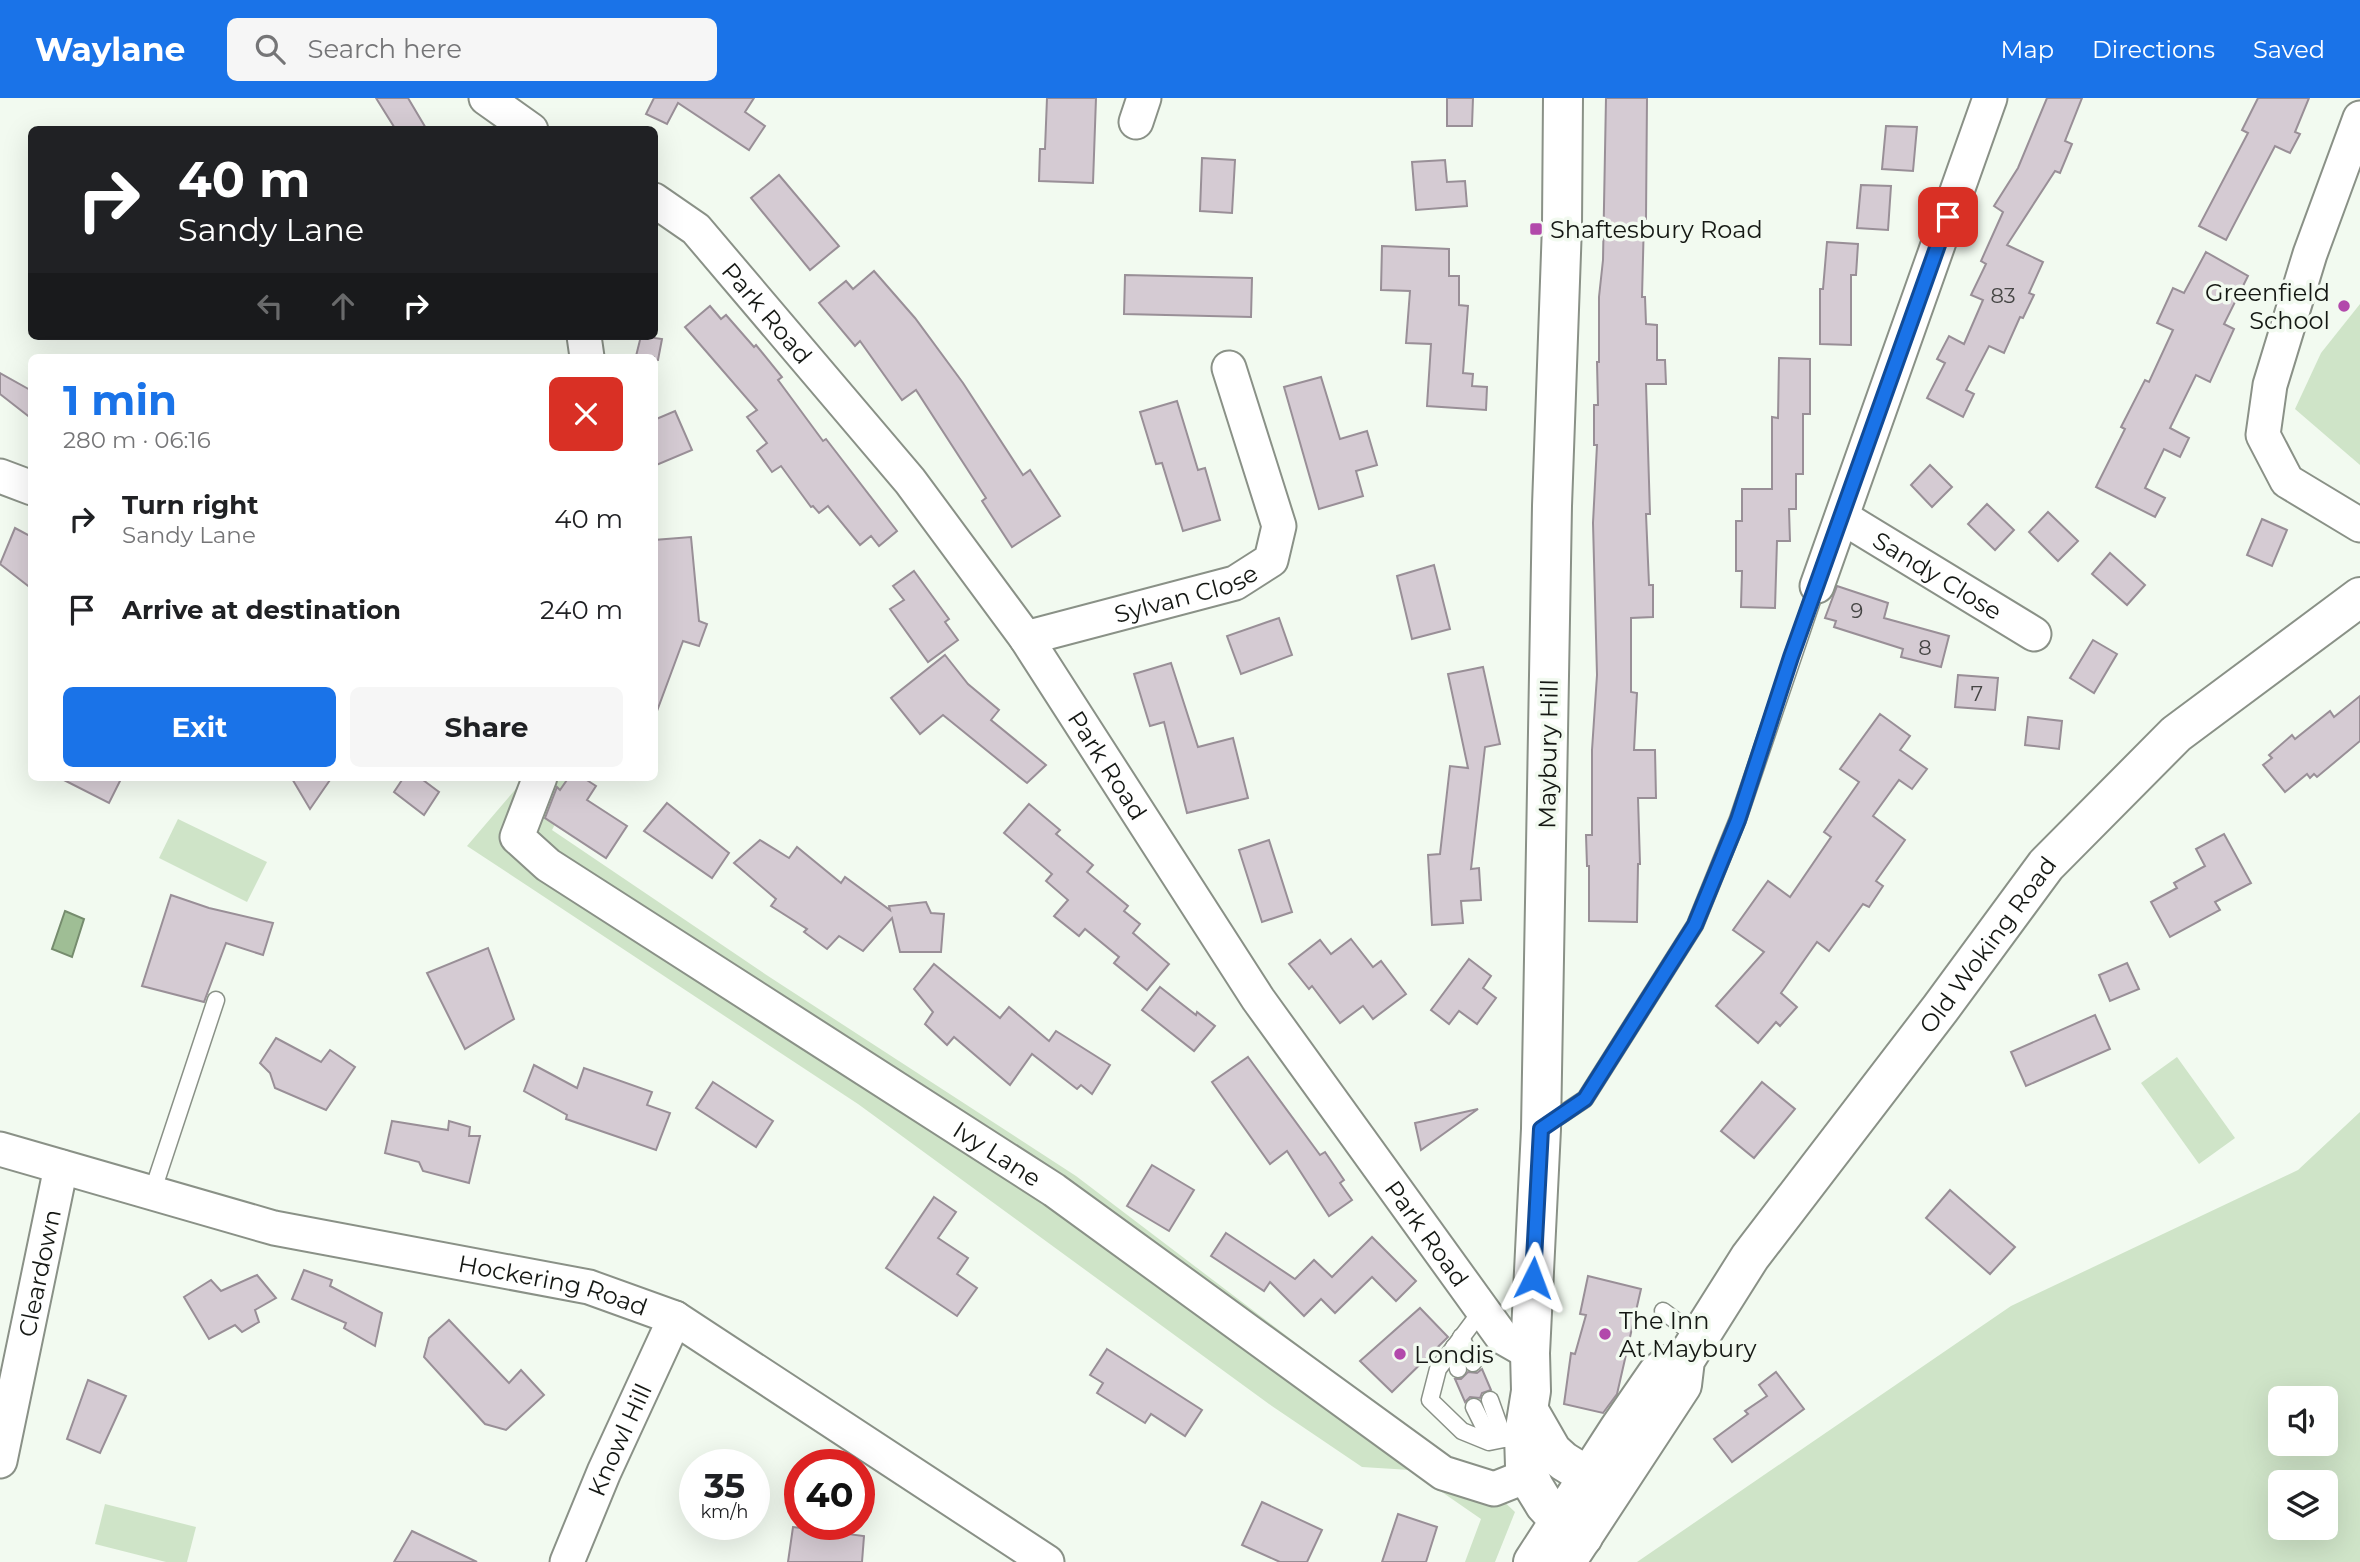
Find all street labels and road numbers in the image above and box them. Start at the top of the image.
street label: Park Road [716,256,818,369]
street label: Sandy Close [1868,525,2007,626]
street label: Sylvan Close [1111,558,1263,629]
street label: Maybury Hill [1532,679,1564,829]
street label: Park Road [1062,705,1153,825]
street label: Old Woking Road [1913,851,2062,1039]
street label: Ivy Lane [948,1115,1047,1192]
street label: Park Road [1379,1175,1475,1292]
street label: Cleardown [12,1207,66,1339]
street label: Hockering Road [456,1248,652,1321]
street label: Knowl Hill [581,1379,657,1500]

